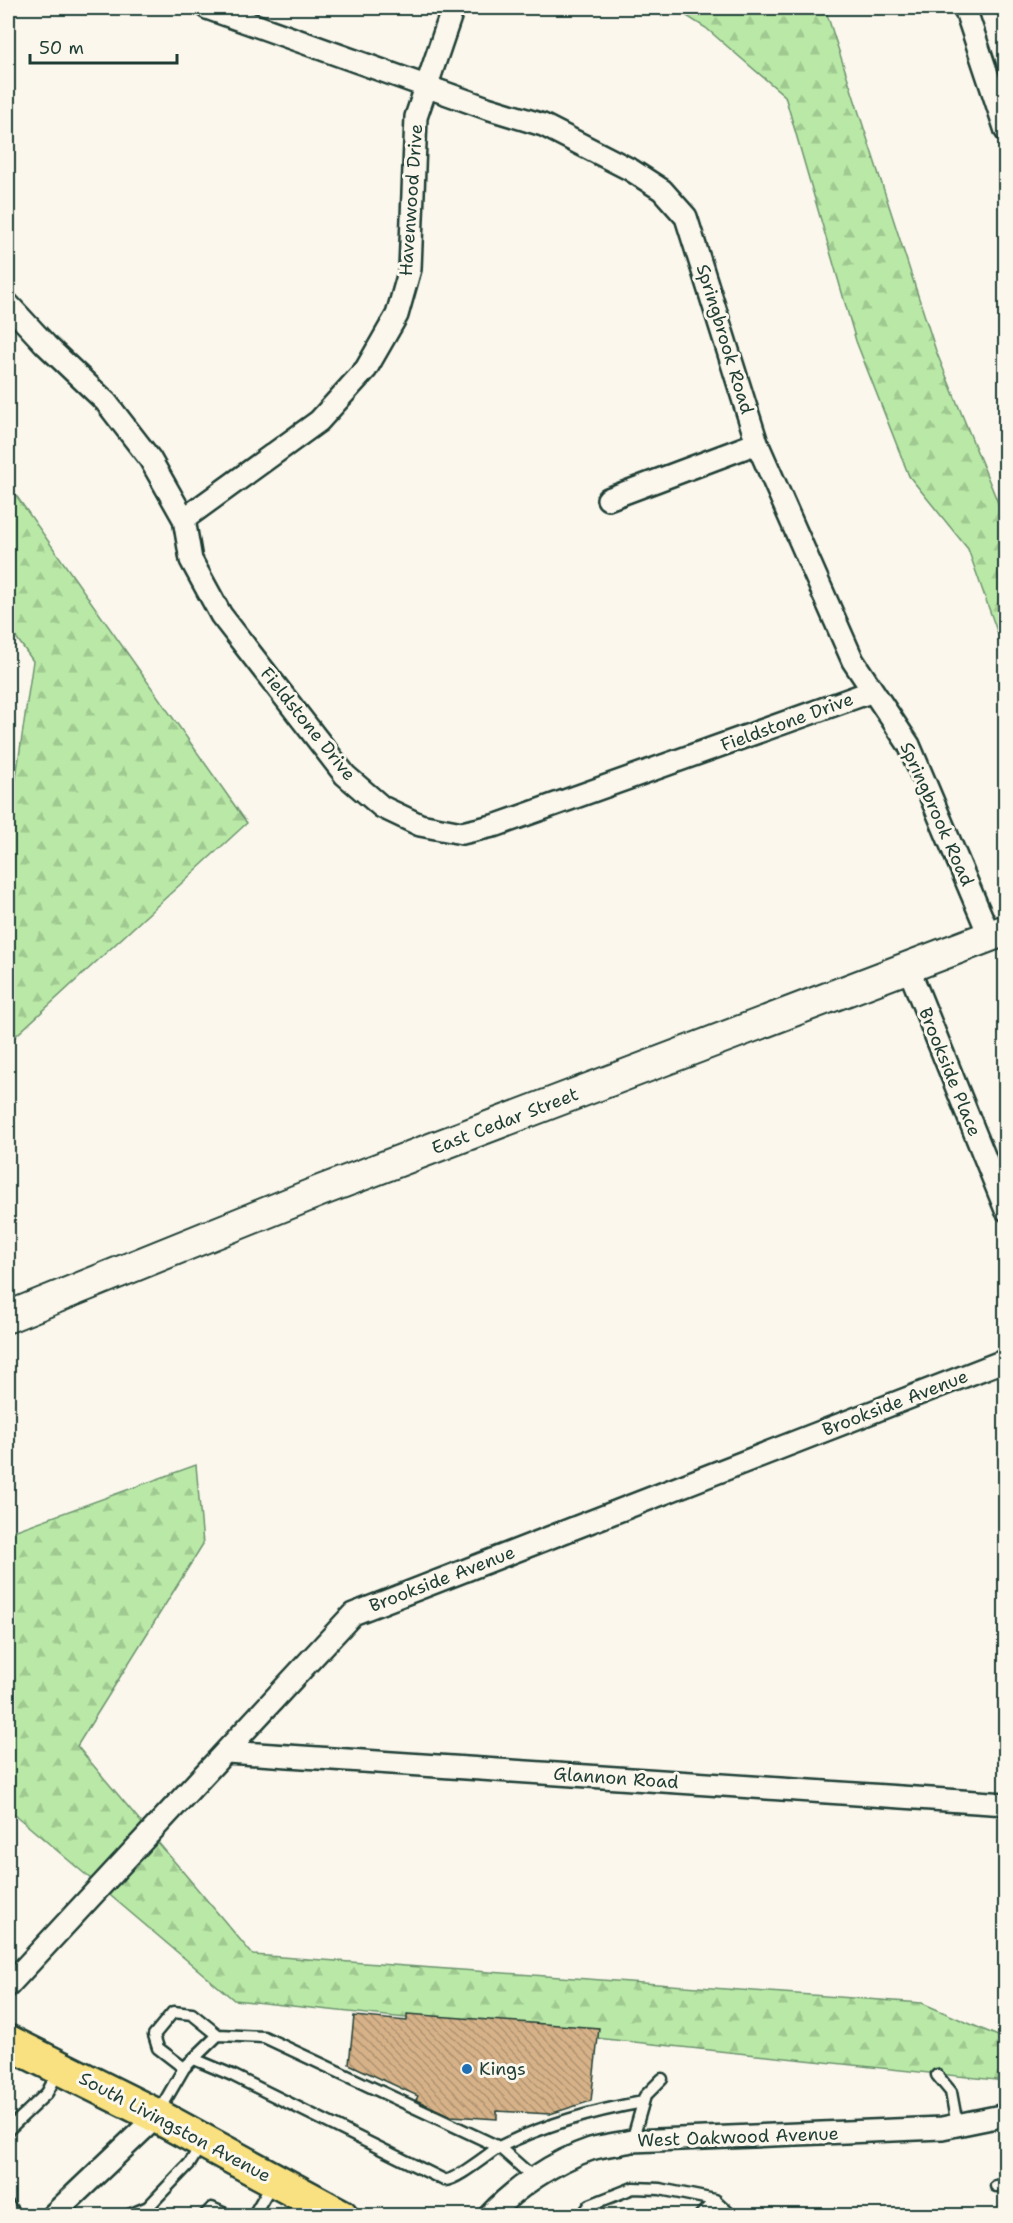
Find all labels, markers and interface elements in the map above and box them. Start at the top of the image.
scale bar [30,27,177,65]
text: 50 m [39,36,84,60]
street label: Havenwood Drive [394,123,428,277]
street label: Springbrook Road [691,261,759,417]
street label: Fieldstone Drive [255,662,361,786]
street label: Fieldstone Drive [717,687,857,757]
street label: Springbrook Road [894,738,980,890]
street label: Brookside Place [913,1004,987,1140]
street label: East Cedar Street [428,1082,582,1160]
street label: Brookside Avenue [819,1364,971,1442]
street label: Brookside Avenue [366,1540,518,1618]
street label: Glannon Road [553,1762,679,1794]
place label: Kings [479,2057,526,2081]
marker: Kings [460,2062,474,2076]
street label: South Livingston Avenue [75,2066,275,2188]
street label: West Oakwood Avenue [637,2121,839,2153]

